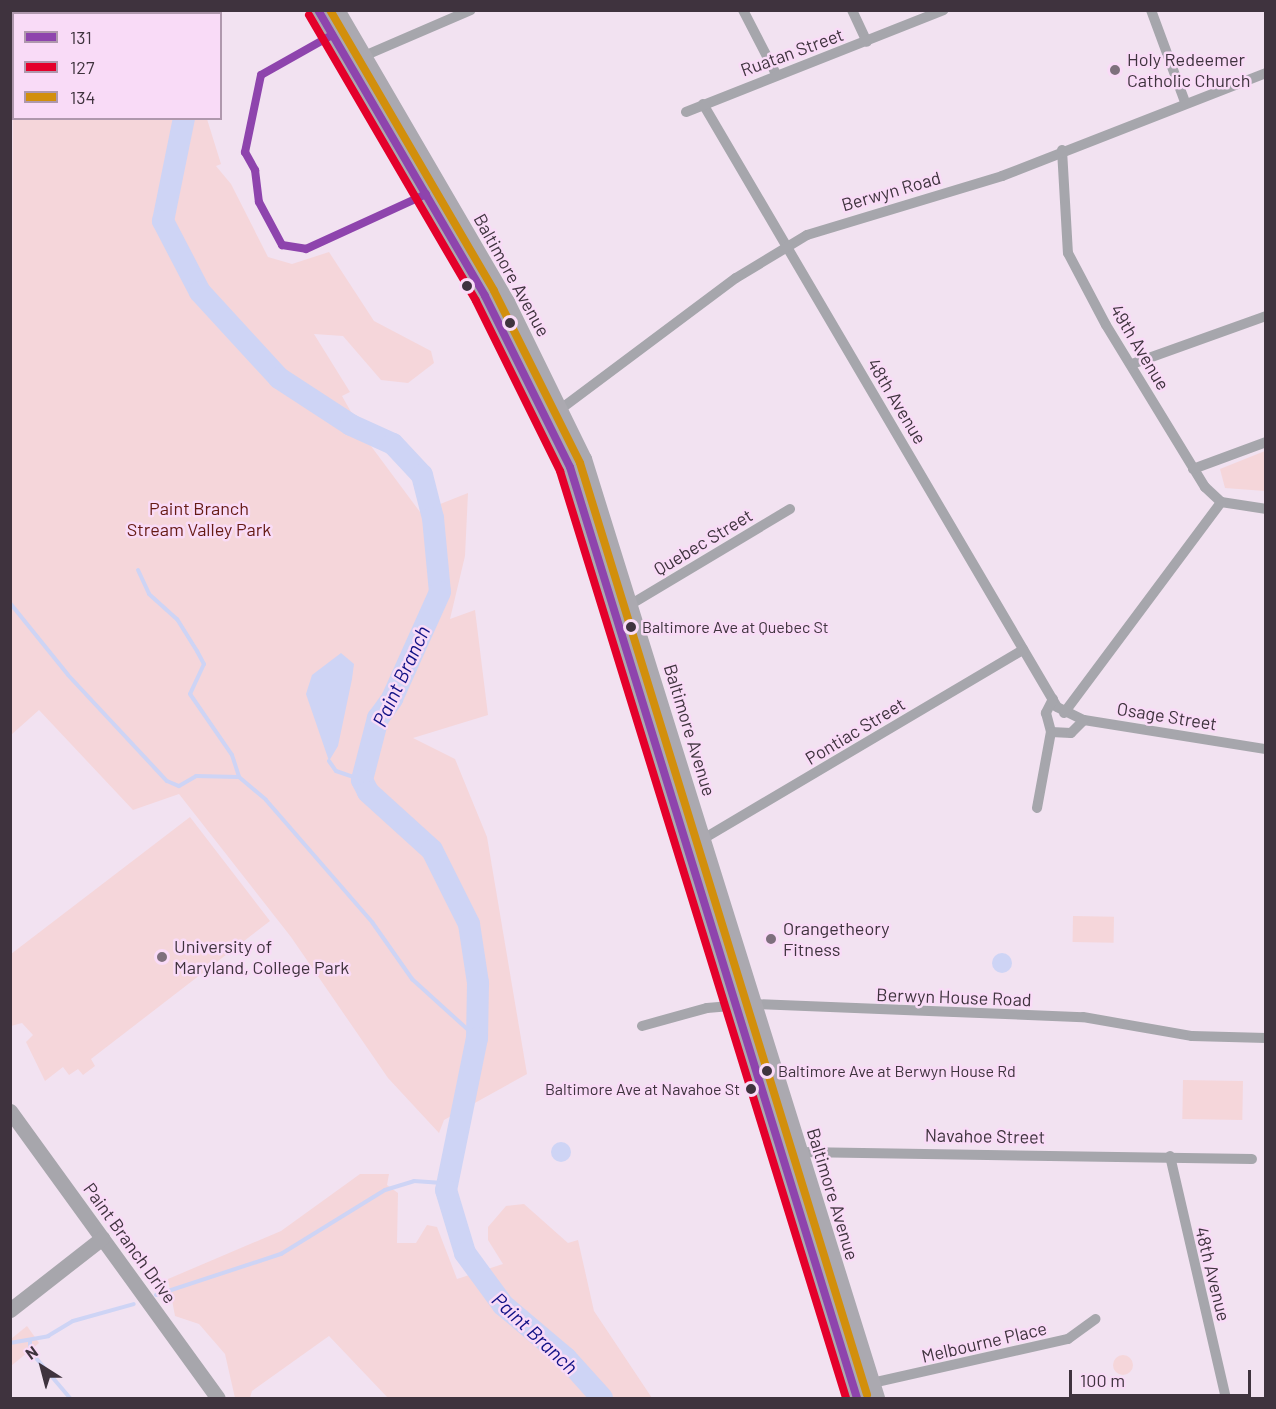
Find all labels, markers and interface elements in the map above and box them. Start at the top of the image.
legend [12,12,222,120]
street label: Ruatan Street [738,23,846,81]
text: 131 [70,26,92,48]
place label: Holy Redeemer Catholic Church [1127,49,1250,92]
text: 127 [70,56,94,78]
marker: Holy Redeemer Catholic Church [1108,63,1122,77]
text: 134 [70,86,96,108]
street label: Berwyn Road [839,167,943,215]
street label: Baltimore Avenue [469,210,555,340]
unlabelled marker [461,280,473,292]
street label: 49th Avenue [1106,300,1174,394]
unlabelled marker [504,317,516,329]
street label: 48th Avenue [863,354,931,448]
park label: Paint Branch Stream Valley Park [127,498,271,540]
street label: Quebec Street [650,504,756,580]
place label: Baltimore Ave at Quebec St [642,617,829,637]
marker: Baltimore Ave at Quebec St [625,621,637,633]
water label: Paint Branch [367,622,435,730]
street label: Baltimore Avenue [660,661,720,799]
street label: Pontiac Street [801,693,909,769]
street label: Osage Street [1115,697,1219,735]
place label: Orangetheory Fitness [783,918,890,960]
marker: Orangetheory Fitness [764,932,778,946]
place label: University of Maryland, College Park [174,936,349,978]
marker: University of Maryland, College Park [155,950,169,964]
street label: Berwyn House Road [876,983,1032,1011]
place label: Baltimore Ave at Berwyn House Rd [778,1061,1016,1081]
marker: Baltimore Ave at Berwyn House Rd [761,1065,773,1077]
place label: Baltimore Ave at Navahoe St [545,1079,740,1099]
marker: Baltimore Ave at Navahoe St [745,1083,757,1095]
street label: Navahoe Street [925,1124,1045,1148]
street label: Baltimore Avenue [803,1125,863,1263]
street label: Paint Branch Drive [79,1179,181,1307]
street label: 48th Avenue [1191,1225,1235,1323]
water label: Paint Branch [487,1287,583,1379]
street label: Melbourne Place [919,1317,1049,1367]
north arrow [12,1337,72,1397]
text: N [21,1341,41,1363]
scale bar [1072,1358,1254,1396]
text: 100 m [1080,1369,1125,1391]

